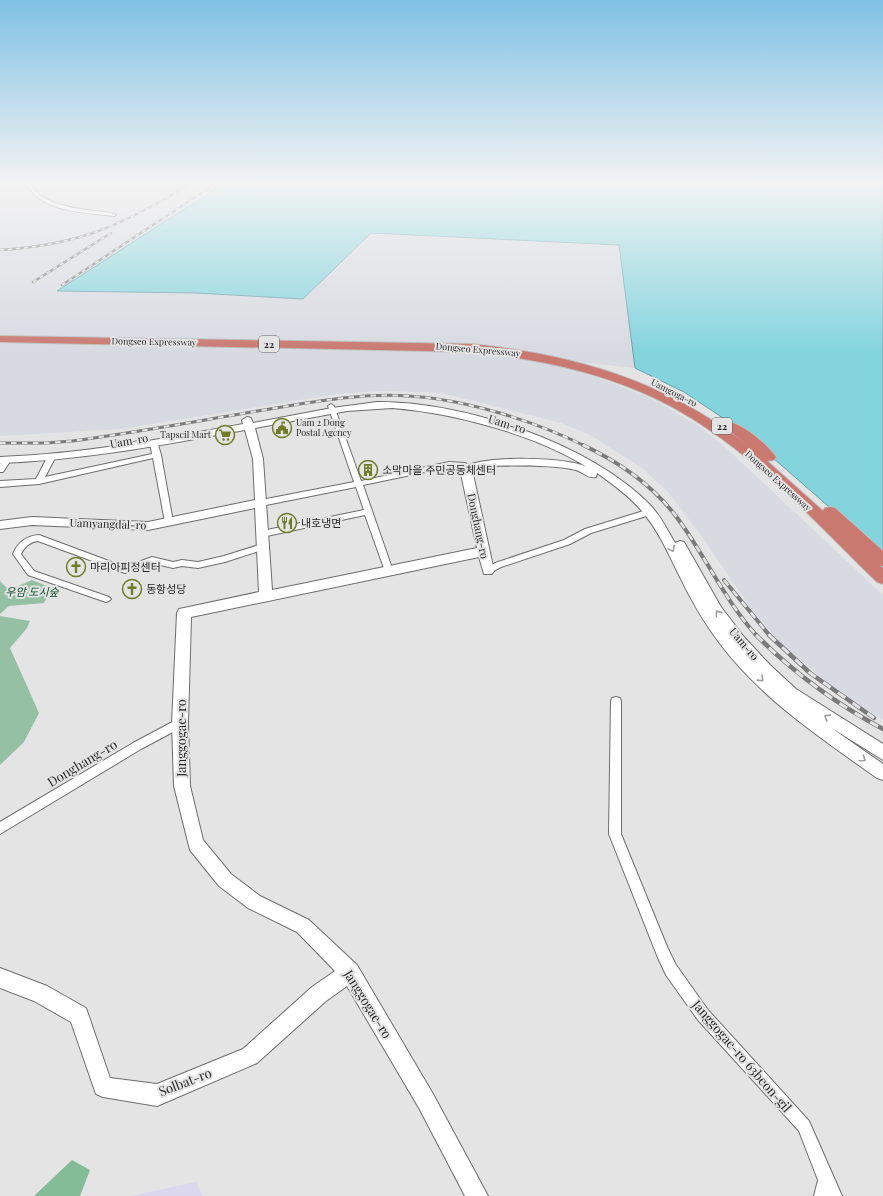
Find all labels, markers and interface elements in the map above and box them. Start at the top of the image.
street label: Dongseo Expressway [112,334,197,348]
road number: 22 [259,336,279,352]
street label: Dongseo Expressway [435,339,521,359]
street label: Uamgoga-ro [649,375,700,409]
street label: Uam-ro [487,411,528,436]
place label: Uam 2 Dong Postal Agency [296,416,352,438]
public building icon: Uam 2 Dong Postal Agency [271,417,293,439]
road number: 22 [712,418,732,434]
supermarket icon: Tapseil Mart [214,424,236,446]
place label: Tapseil Mart [160,428,212,440]
street label: Uam-ro [109,430,149,451]
street label: Dongseo Expressway [743,447,815,513]
building icon: 소막마을 주민공동체센터 [357,459,379,481]
place label: 소막마을 주민공동체센터 [382,462,496,477]
street label: Donghang-ro [464,492,493,560]
restaurant icon: 내호냉면 [276,512,298,534]
street label: Uamyangdal-ro [69,515,147,532]
place label: 내호냉면 [301,515,341,530]
one-way arrow [667,545,675,553]
church icon: 마리아피정센터 [65,556,87,578]
place label: 마리아피정센터 [90,559,161,574]
church icon: 동항성당 [121,578,143,600]
place label: 동항성당 [146,581,186,596]
park label: 우암 도시숲 [5,584,60,599]
one-way arrow [715,610,723,617]
street label: Uam-ro [726,624,763,663]
one-way arrow [756,674,764,681]
street label: Janggogae-ro [172,699,189,778]
one-way arrow [824,714,831,721]
street label: Donghang-ro [44,735,120,790]
one-way arrow [859,754,866,762]
street label: Janggogae-ro [340,965,396,1041]
street label: Janggogae-ro 63beon-gil [688,995,796,1115]
street label: Solbat-ro [156,1064,214,1099]

